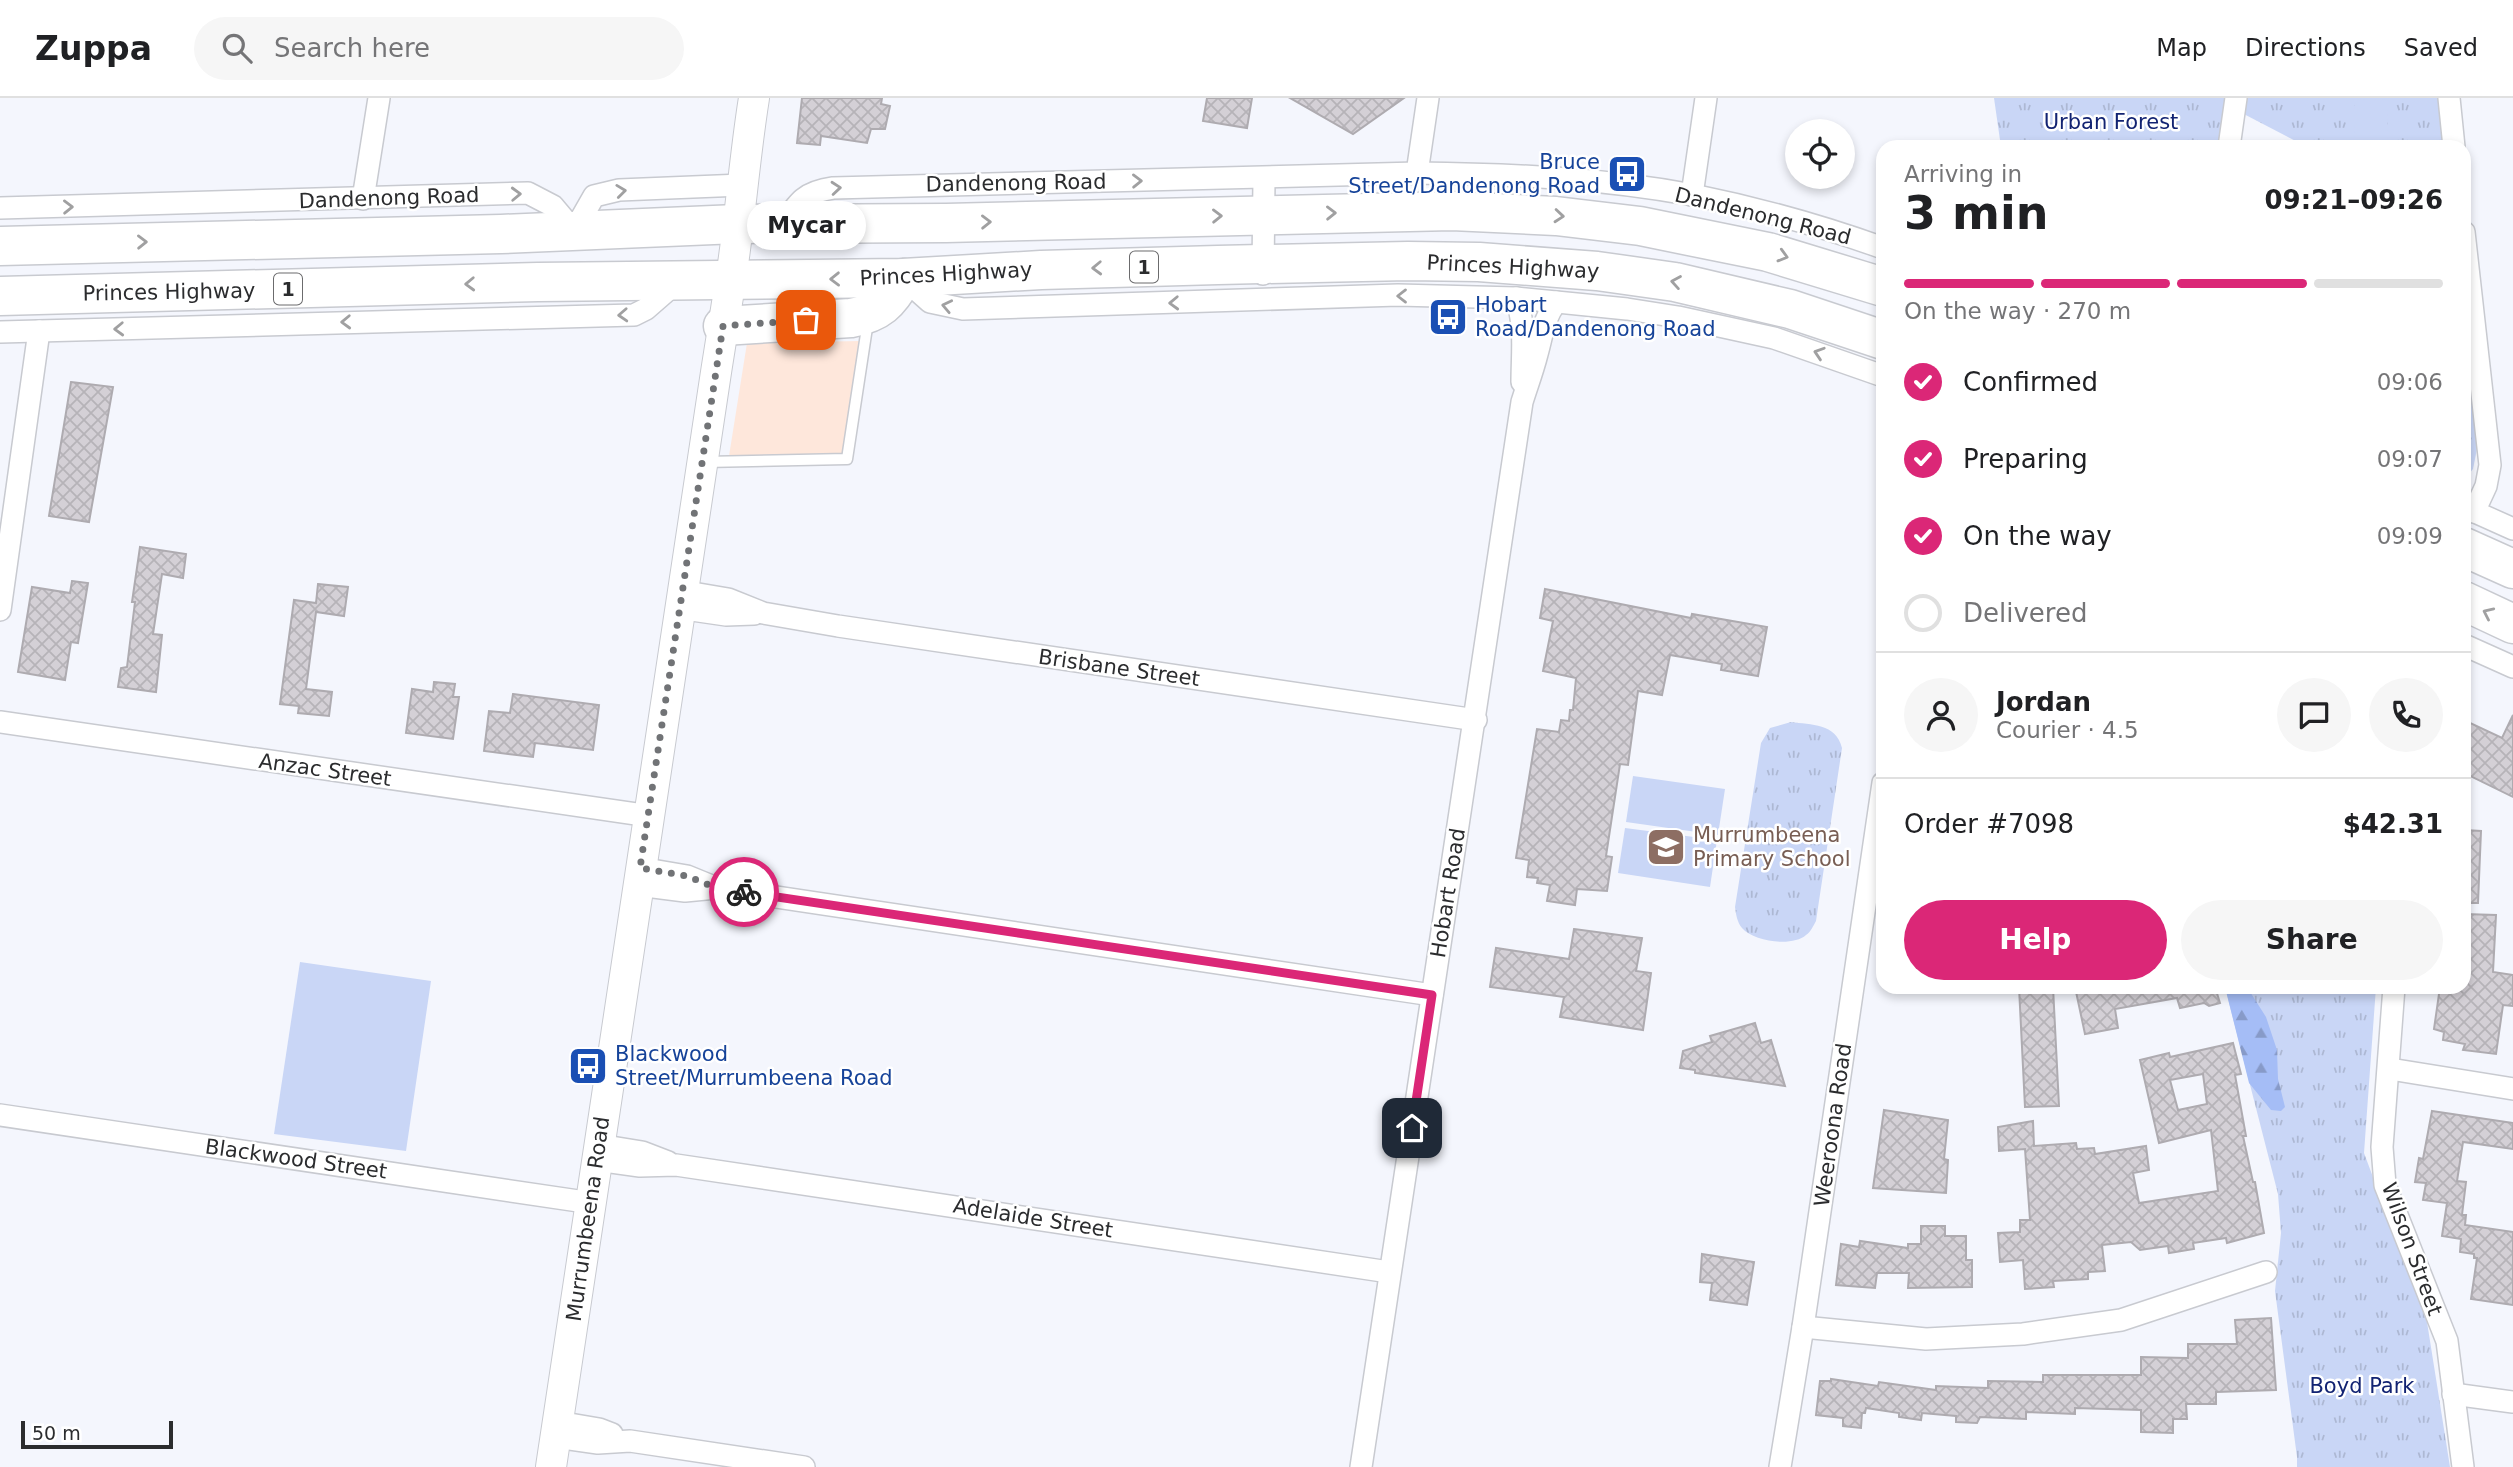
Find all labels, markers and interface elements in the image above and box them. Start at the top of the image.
search box [194,17,684,80]
text: Zuppa [35,29,152,68]
icon: search [218,29,256,67]
text: Search here [274,33,430,63]
text: Map [2156,34,2207,62]
text: Directions [2245,34,2366,62]
text: Saved [2404,34,2478,62]
park label: Urban Forest [2044,110,2178,134]
map controls [1785,119,1855,189]
button: locate [1785,119,1855,189]
place label: Bruce Street/Dandenong Road [1348,150,1600,198]
bus stop icon: Bruce Street/Dandenong Road [1606,153,1648,195]
text: Arriving in [1904,161,2022,187]
street label: Dandenong Road [925,169,1107,197]
one-way arrow [1132,173,1143,188]
one-way arrow [831,181,842,196]
street label: Dandenong Road [1672,182,1854,250]
street label: Dandenong Road [298,183,480,213]
one-way arrow [616,184,627,199]
text: 09:21–09:26 [2264,185,2443,215]
one-way arrow [511,186,522,201]
text: 3 min [1904,186,2048,240]
one-way arrow [63,199,74,214]
callout: Mycar [746,201,866,250]
one-way arrow [1326,206,1337,221]
one-way arrow [1213,208,1223,224]
one-way arrow [1554,208,1565,223]
text: Mycar [767,212,846,238]
one-way arrow [981,214,992,229]
one-way arrow [137,234,147,250]
one-way arrow [1776,248,1788,262]
street label: Princes Highway [1426,250,1600,284]
road number: 1 [1130,252,1158,282]
street label: Princes Highway [859,257,1033,291]
one-way arrow [1091,261,1102,276]
one-way arrow [829,271,840,286]
road number: 1 [274,274,302,304]
one-way arrow [464,276,474,292]
one-way arrow [1670,276,1682,291]
street label: Princes Highway [82,278,256,306]
one-way arrow [1396,288,1406,304]
pin [776,290,836,350]
place label: Hobart Road/Dandenong Road [1475,293,1716,341]
one-way arrow [1168,296,1179,311]
bus stop icon: Hobart Road/Dandenong Road [1427,296,1469,338]
text: On the way · 270 m [1904,298,2131,324]
one-way arrow [941,299,953,314]
icon: bag [787,301,825,339]
one-way arrow [617,308,628,323]
one-way arrow [341,314,351,330]
one-way arrow [113,321,124,336]
one-way arrow [1813,347,1825,361]
icon: check [1904,363,1942,401]
text: Confirmed [1963,367,2098,397]
text: 09:06 [2377,369,2443,395]
icon: check [1904,440,1942,478]
text: Preparing [1963,444,2088,474]
text: 09:07 [2377,446,2443,472]
icon: check [1904,517,1942,555]
text: On the way [1963,521,2112,551]
text: 09:09 [2377,523,2443,549]
text: Delivered [1963,598,2087,628]
one-way arrow [2483,607,2496,621]
street label: Brisbane Street [1037,645,1201,691]
button: person [1904,678,1978,752]
button: chat [2277,678,2351,752]
button: phone [2369,678,2443,752]
text: Jordan [1996,687,2091,717]
text: Courier · 4.5 [1996,717,2139,743]
street label: Anzac Street [257,749,393,791]
text: Order #7098 [1904,809,2074,839]
text: $42.31 [2343,809,2443,839]
place label: Murrumbeena Primary School [1693,823,1851,871]
street label: Hobart Road [1426,826,1470,960]
school or university icon: Murrumbeena Primary School [1645,826,1687,868]
courier [709,857,779,927]
icon: bike [725,873,763,911]
button: Help [1904,900,2167,980]
button: Share [2181,900,2443,980]
place label: Blackwood Street/Murrumbeena Road [615,1042,893,1090]
street label: Weeroona Road [1810,1042,1856,1208]
bus stop icon: Blackwood Street/Murrumbeena Road [567,1045,609,1087]
pin [1382,1098,1442,1158]
icon: home [1393,1109,1431,1147]
street label: Murrumbeena Road [562,1115,614,1323]
street label: Blackwood Street [203,1134,389,1184]
street label: Wilson Street [2377,1179,2447,1319]
street label: Adelaide Street [951,1194,1115,1242]
park label: Boyd Park [2309,1374,2415,1398]
scale bar [21,1418,173,1450]
text: 50 m [32,1422,81,1444]

